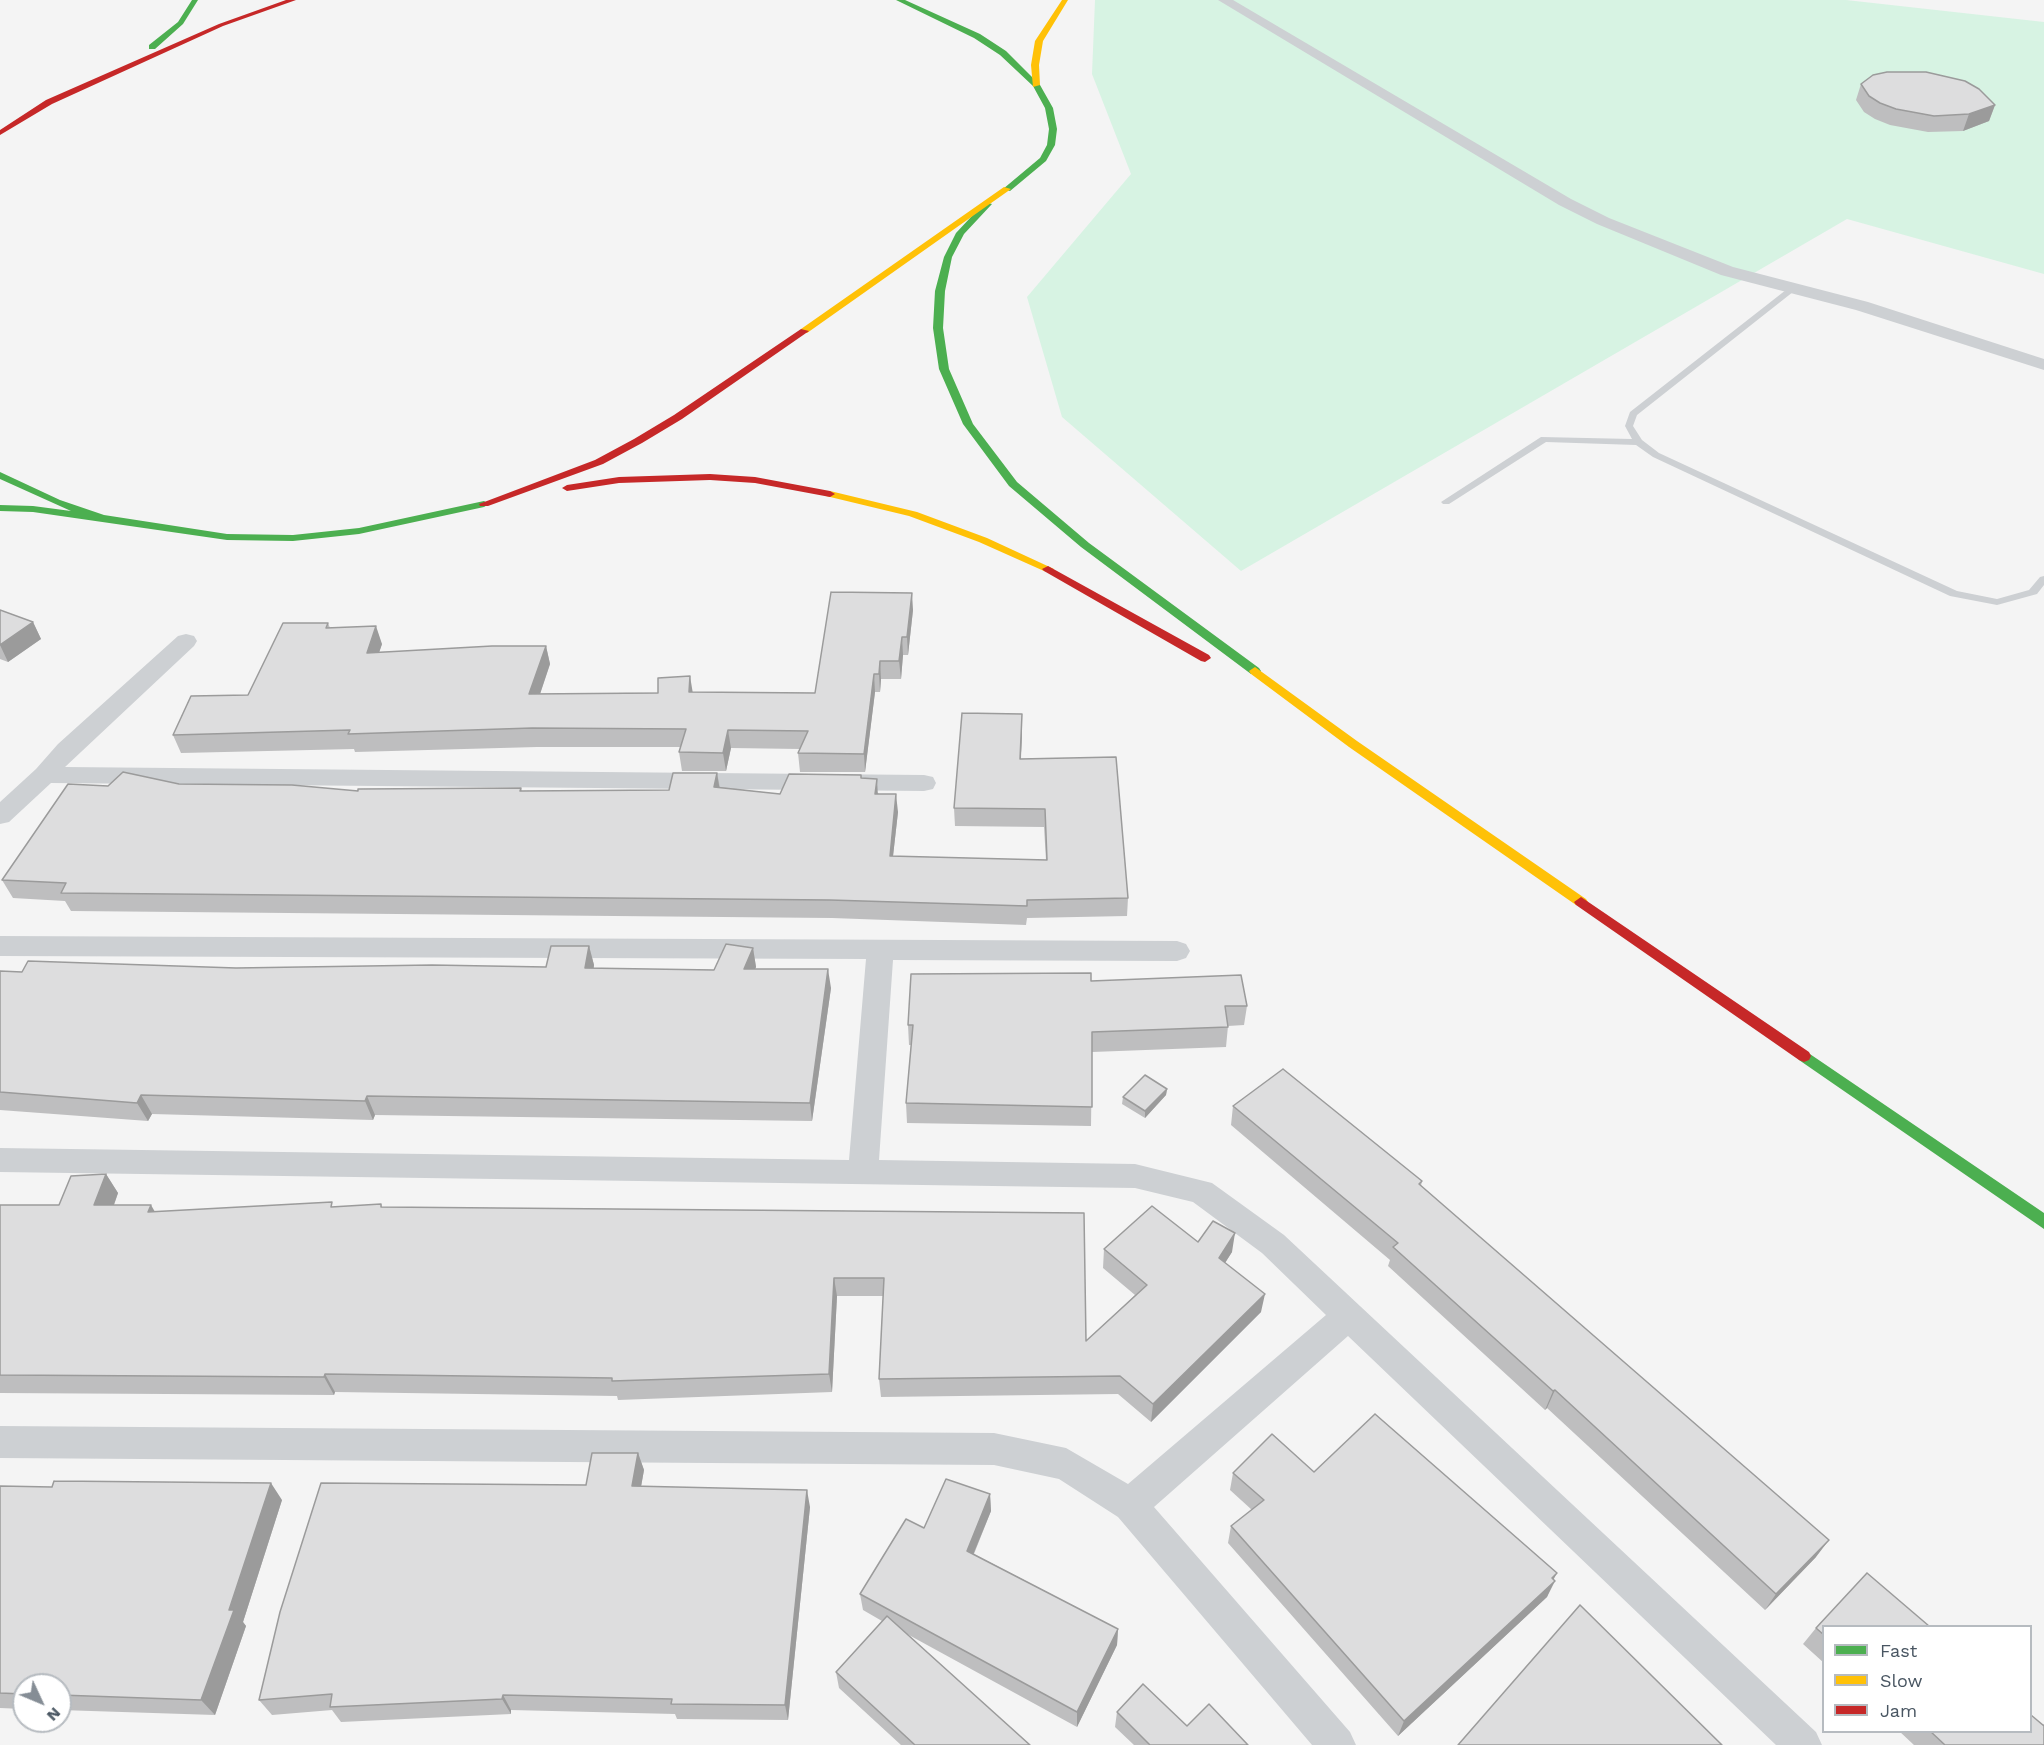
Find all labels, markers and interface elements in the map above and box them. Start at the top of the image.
legend [1822,1625,2032,1733]
text: Fast [1880,1640,1917,1661]
text: Slow [1880,1670,1923,1691]
north arrow [12,1673,72,1733]
text: Jam [1880,1700,1917,1721]
text: N [43,1704,65,1725]

